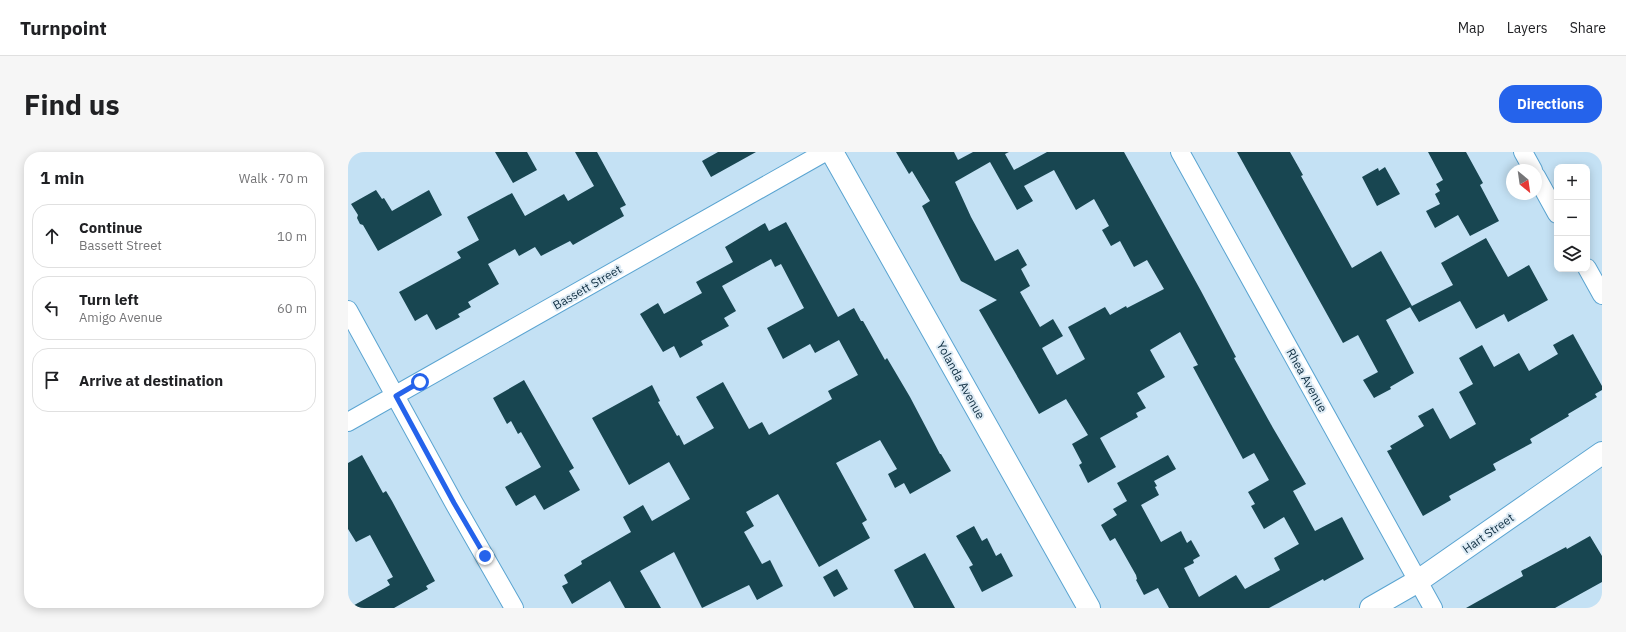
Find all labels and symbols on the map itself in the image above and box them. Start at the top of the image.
north arrow [1506,164,1542,200]
street label: Bassett Street [550,261,624,313]
street label: Yolanda Avenue [934,339,989,422]
street label: Rhea Avenue [1283,346,1331,415]
route start [411,373,429,391]
street label: Hart Street [1459,510,1517,556]
route end [476,547,494,565]

